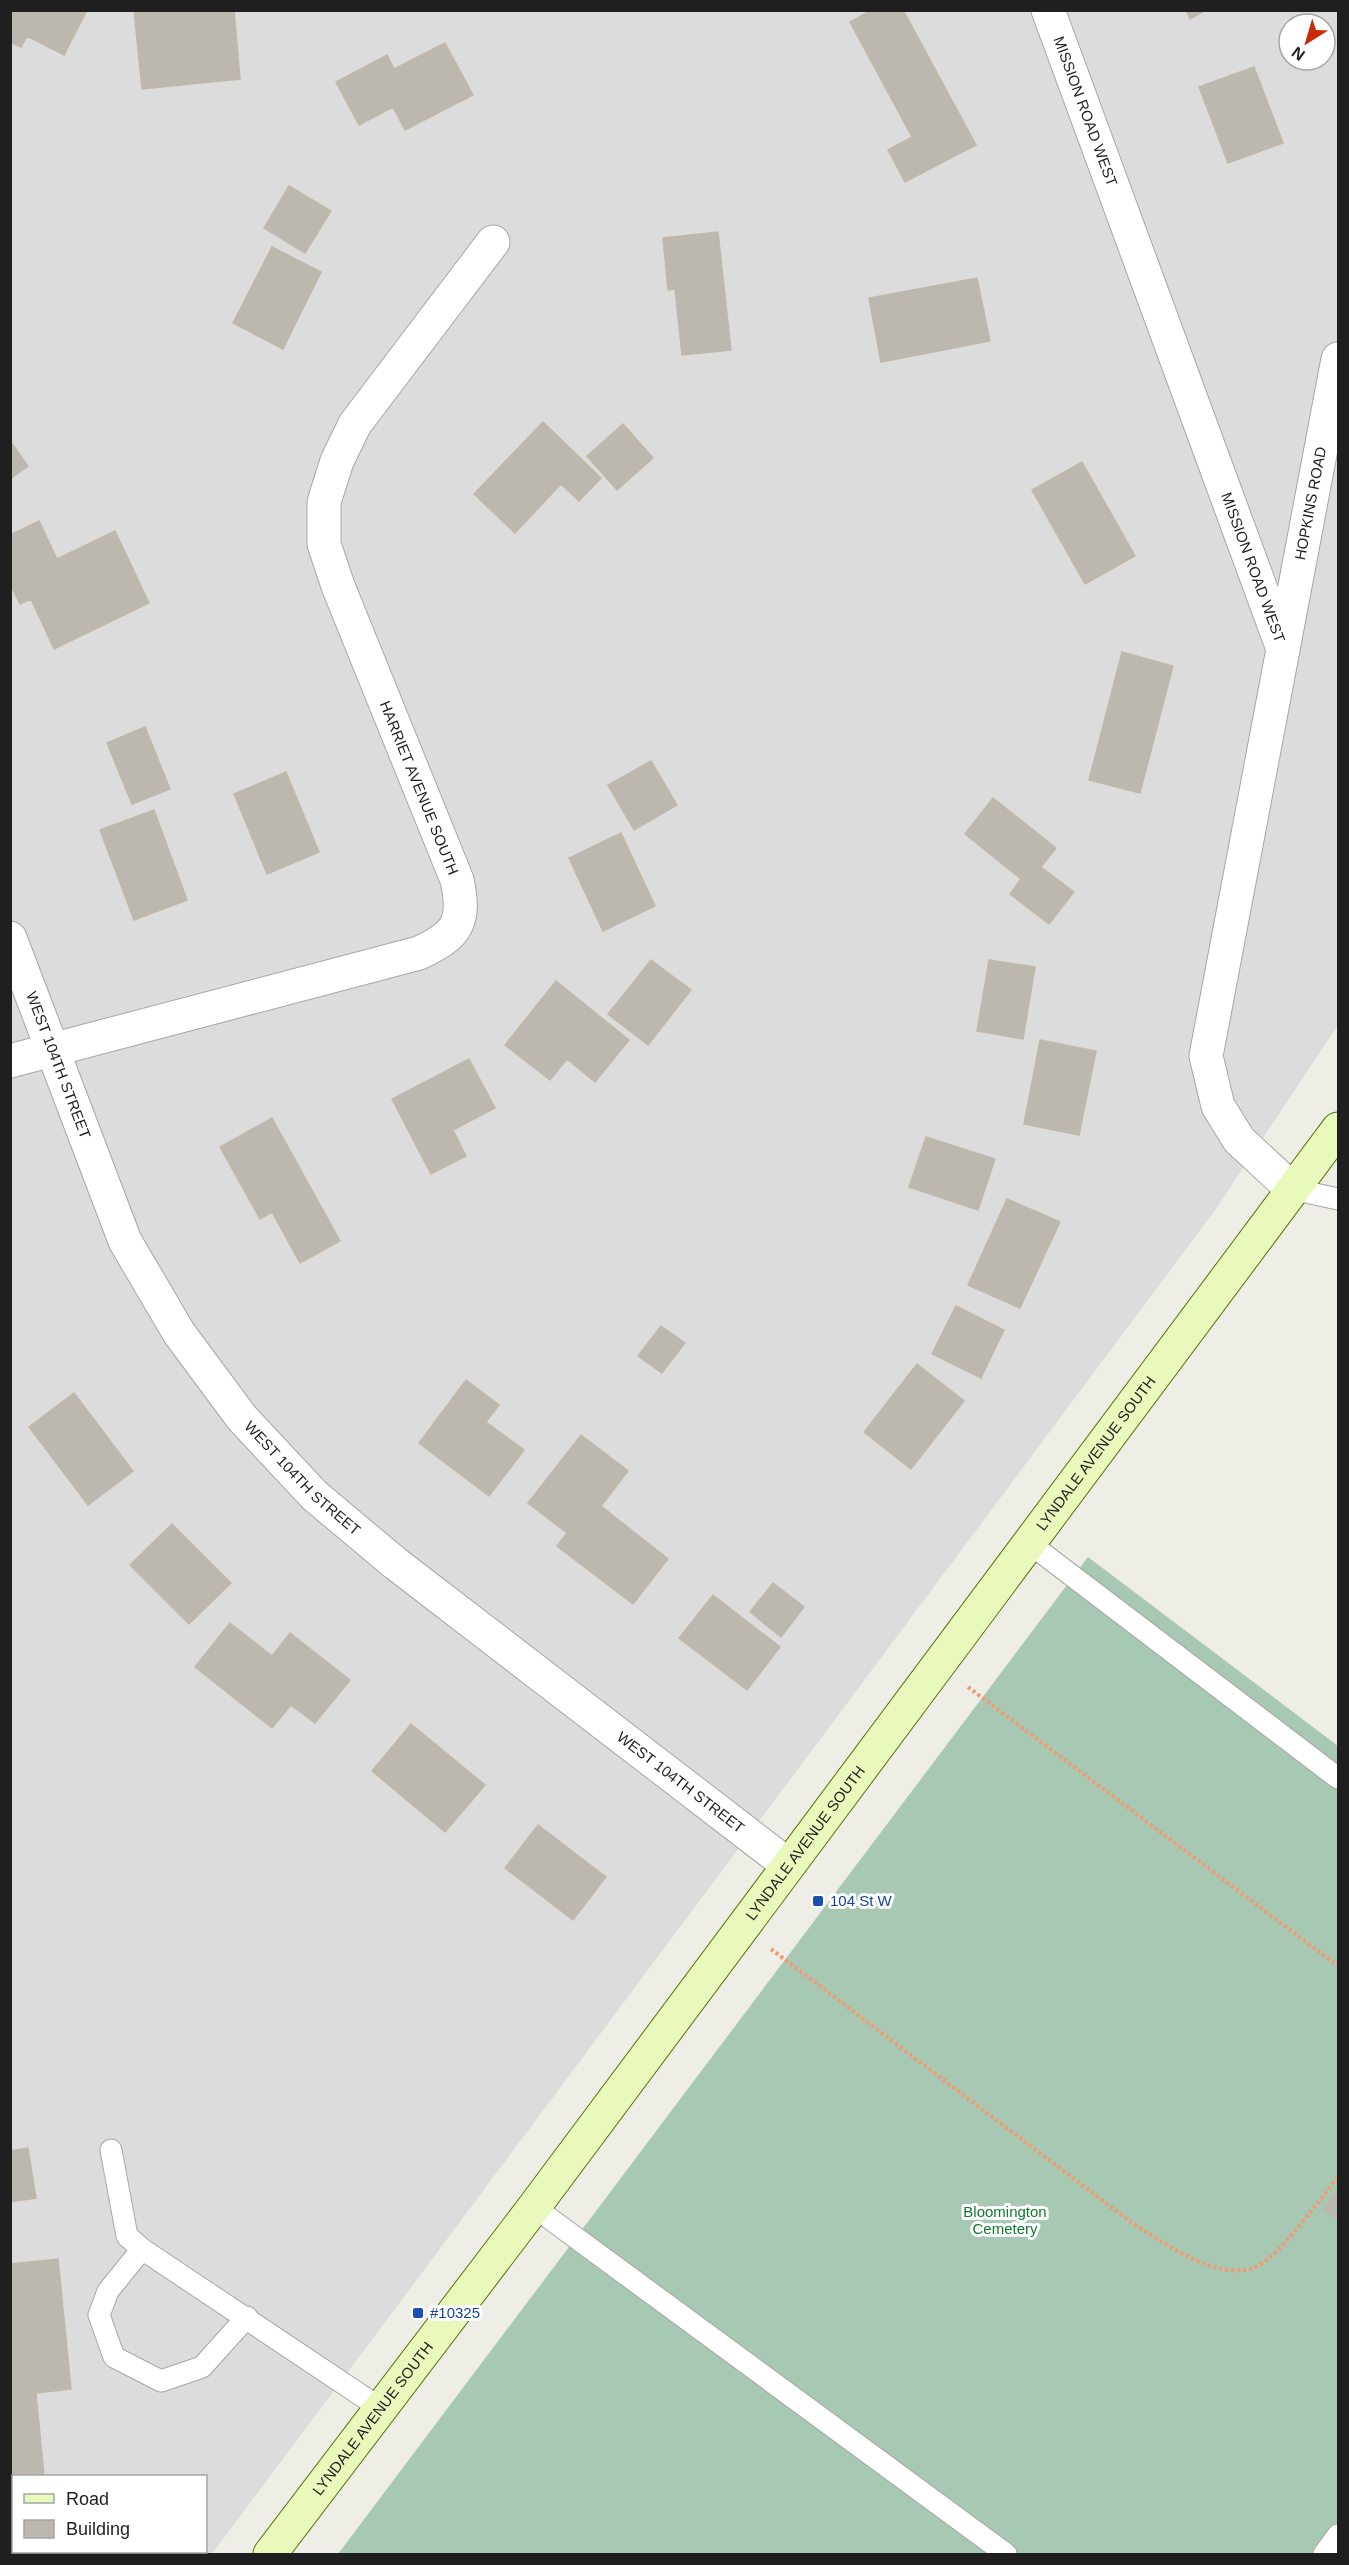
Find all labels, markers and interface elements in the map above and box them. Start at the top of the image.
north arrow [1277,12,1337,72]
street label: MISSION ROAD WEST [1050,34,1121,188]
text: N [1289,43,1308,64]
street label: HOPKINS ROAD [1291,445,1329,561]
street label: MISSION ROAD WEST [1218,490,1289,645]
street label: HARRIET AVENUE SOUTH [377,698,462,877]
street label: WEST 104TH STREET [23,989,94,1141]
street label: LYNDALE AVENUE SOUTH [1033,1373,1159,1534]
street label: WEST 104TH STREET [241,1417,364,1538]
street label: WEST 104TH STREET [614,1728,748,1836]
street label: LYNDALE AVENUE SOUTH [742,1762,868,1923]
place label: 104 St W [830,1892,893,1909]
marker: 104 St W [811,1894,825,1908]
park label: Bloomington Cemetery [963,2203,1047,2237]
place label: #10325 [430,2304,480,2321]
marker: #10325 [411,2306,425,2320]
street label: LYNDALE AVENUE SOUTH [309,2338,436,2498]
legend [12,2475,207,2553]
text: Road [66,2489,109,2509]
text: Building [66,2519,130,2539]

